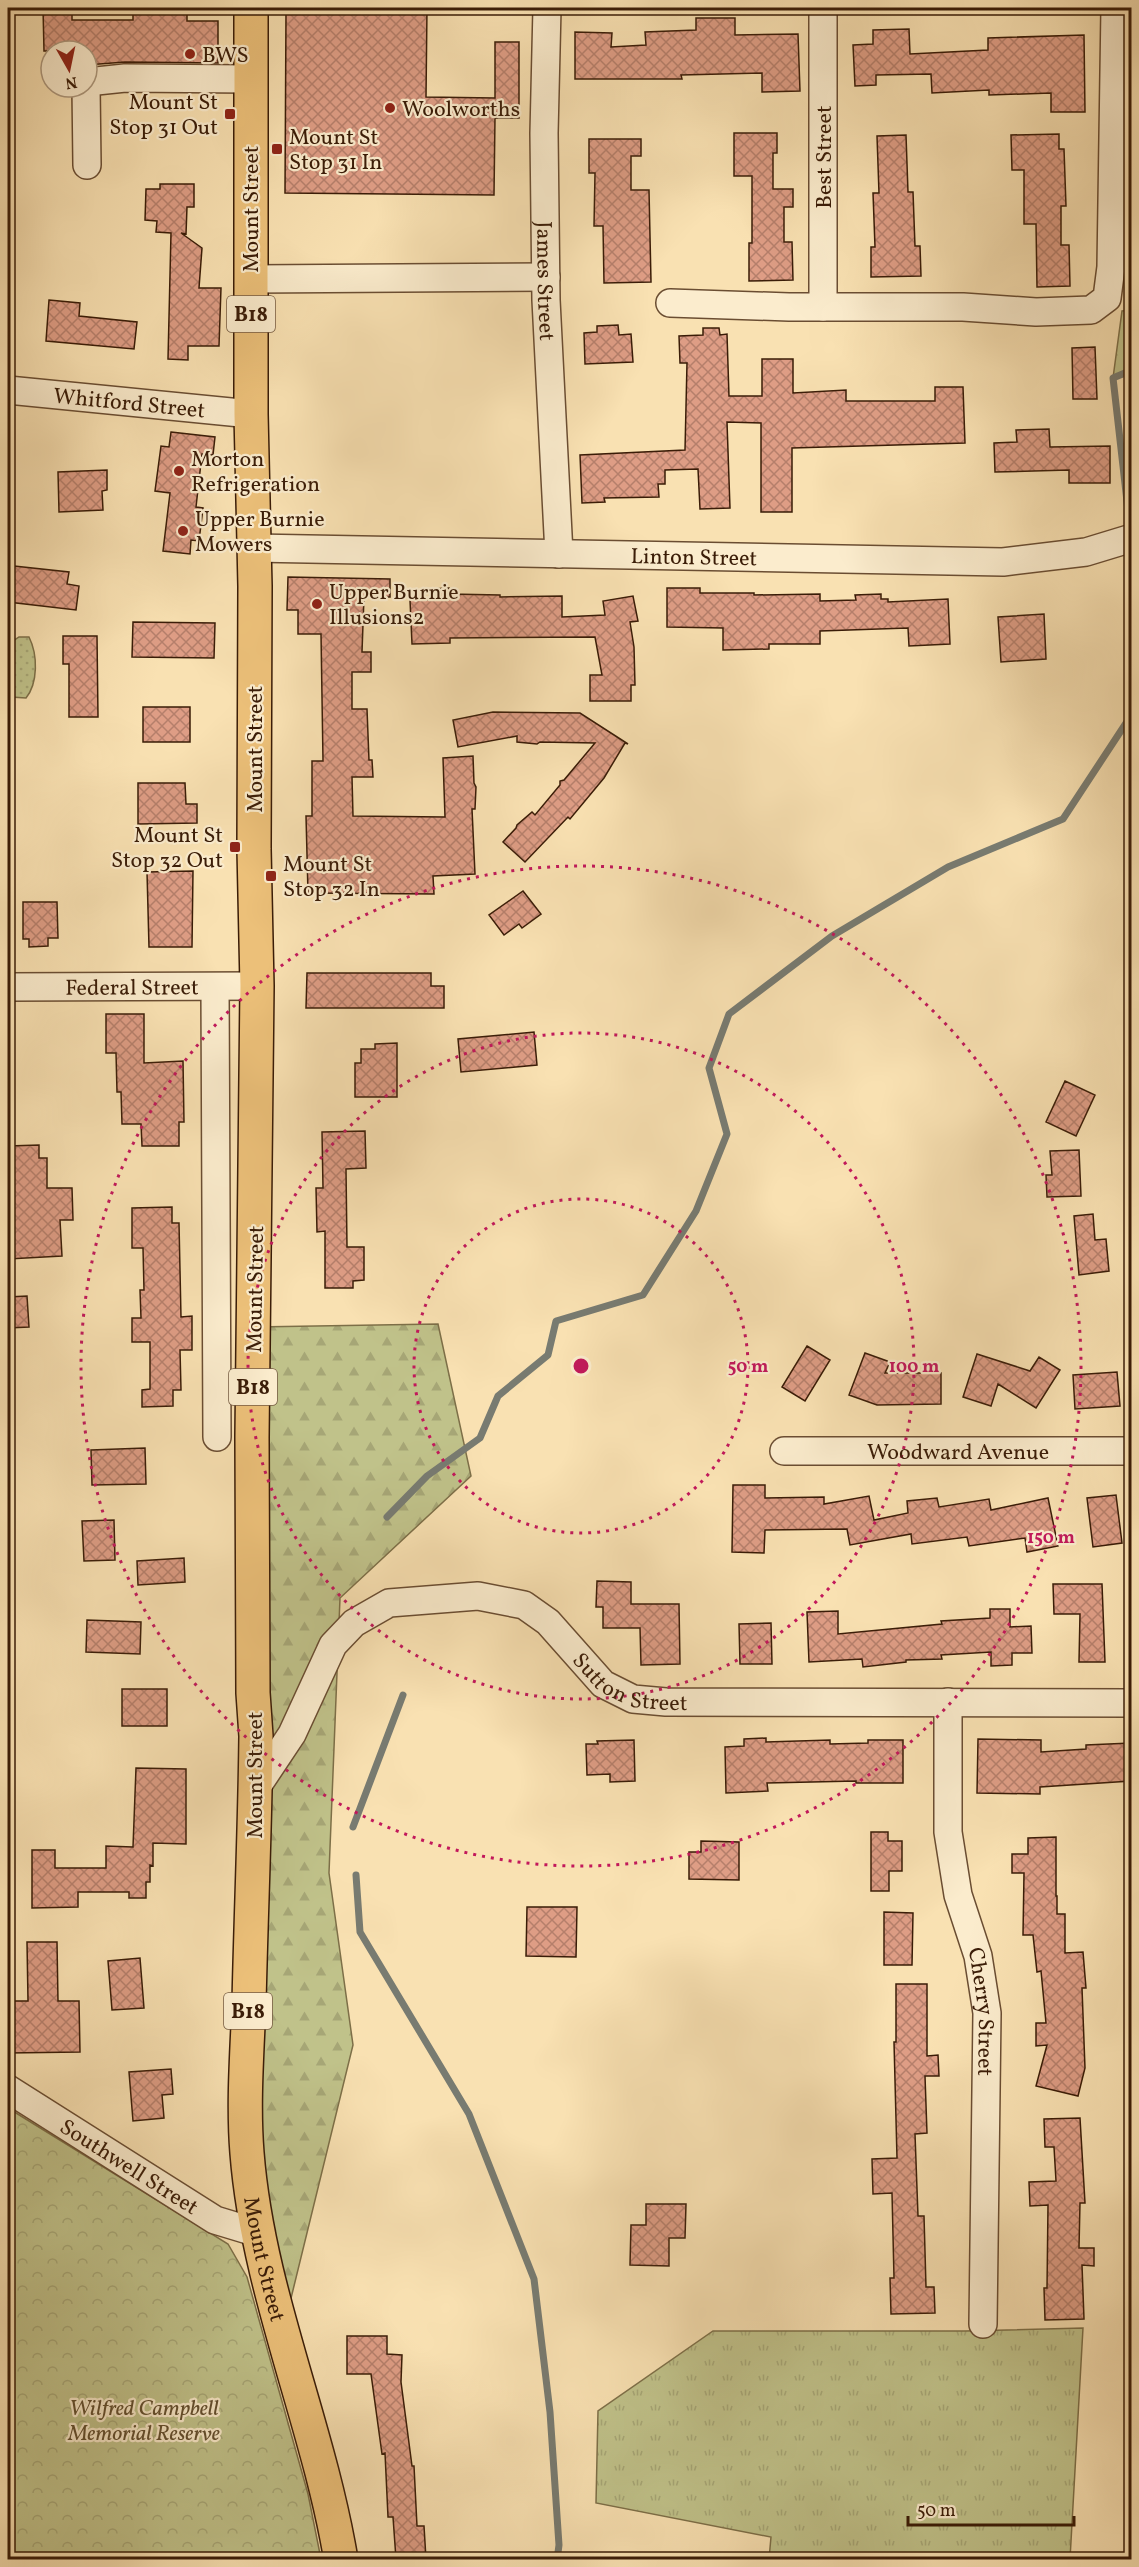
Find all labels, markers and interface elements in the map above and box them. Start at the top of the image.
north arrow [39,39,99,99]
place label: BWS [202,41,249,72]
marker: BWS [183,47,197,61]
text: N [63,70,78,94]
place label: Mount St Stop 31 Out [109,88,218,144]
place label: Woolworths [402,95,520,126]
marker: Woolworths [383,101,397,115]
street label: Best Street [810,105,841,209]
marker: Mount St Stop 31 Out [223,107,237,121]
place label: Mount St Stop 31 In [289,123,383,179]
marker: Mount St Stop 31 In [270,142,284,156]
street label: Mount Street [237,145,268,273]
street label: James Street [527,221,561,342]
road number: B18 [227,296,275,332]
street label: Whitford Street [52,382,207,427]
place label: Morton Refrigeration [191,445,320,501]
marker: Morton Refrigeration [172,464,186,478]
place label: Upper Burnie Mowers [195,505,325,561]
marker: Upper Burnie Mowers [176,524,190,538]
street label: Linton Street [630,542,758,575]
place label: Upper Burnie Illusions2 [329,578,459,634]
marker: Upper Burnie Illusions2 [310,597,324,611]
street label: Mount Street [241,685,272,813]
place label: Mount St Stop 32 Out [111,821,223,877]
marker: Mount St Stop 32 Out [228,840,242,854]
place label: Mount St Stop 32 In [283,850,380,906]
marker: Mount St Stop 32 In [264,869,278,883]
street label: Federal Street [65,973,199,1005]
street label: Mount Street [240,1225,273,1353]
text: 50 m [728,1355,768,1380]
text: 100 m [889,1355,939,1380]
centre of rings [571,1356,591,1376]
road number: B18 [229,1369,277,1405]
street label: Woodward Avenue [867,1438,1049,1469]
text: 150 m [1027,1526,1075,1551]
street label: Sutton Street [564,1647,688,1720]
street label: Mount Street [241,1711,272,1839]
street label: Cherry Street [958,1944,1000,2077]
road number: B18 [224,1993,272,2029]
street label: Southwell Street [53,2113,204,2224]
street label: Mount Street [234,2195,292,2326]
park label: Wilfred Campbell Memorial Reserve [67,2394,220,2450]
scale bar [908,2489,1074,2527]
text: 50 m [917,2499,956,2524]

